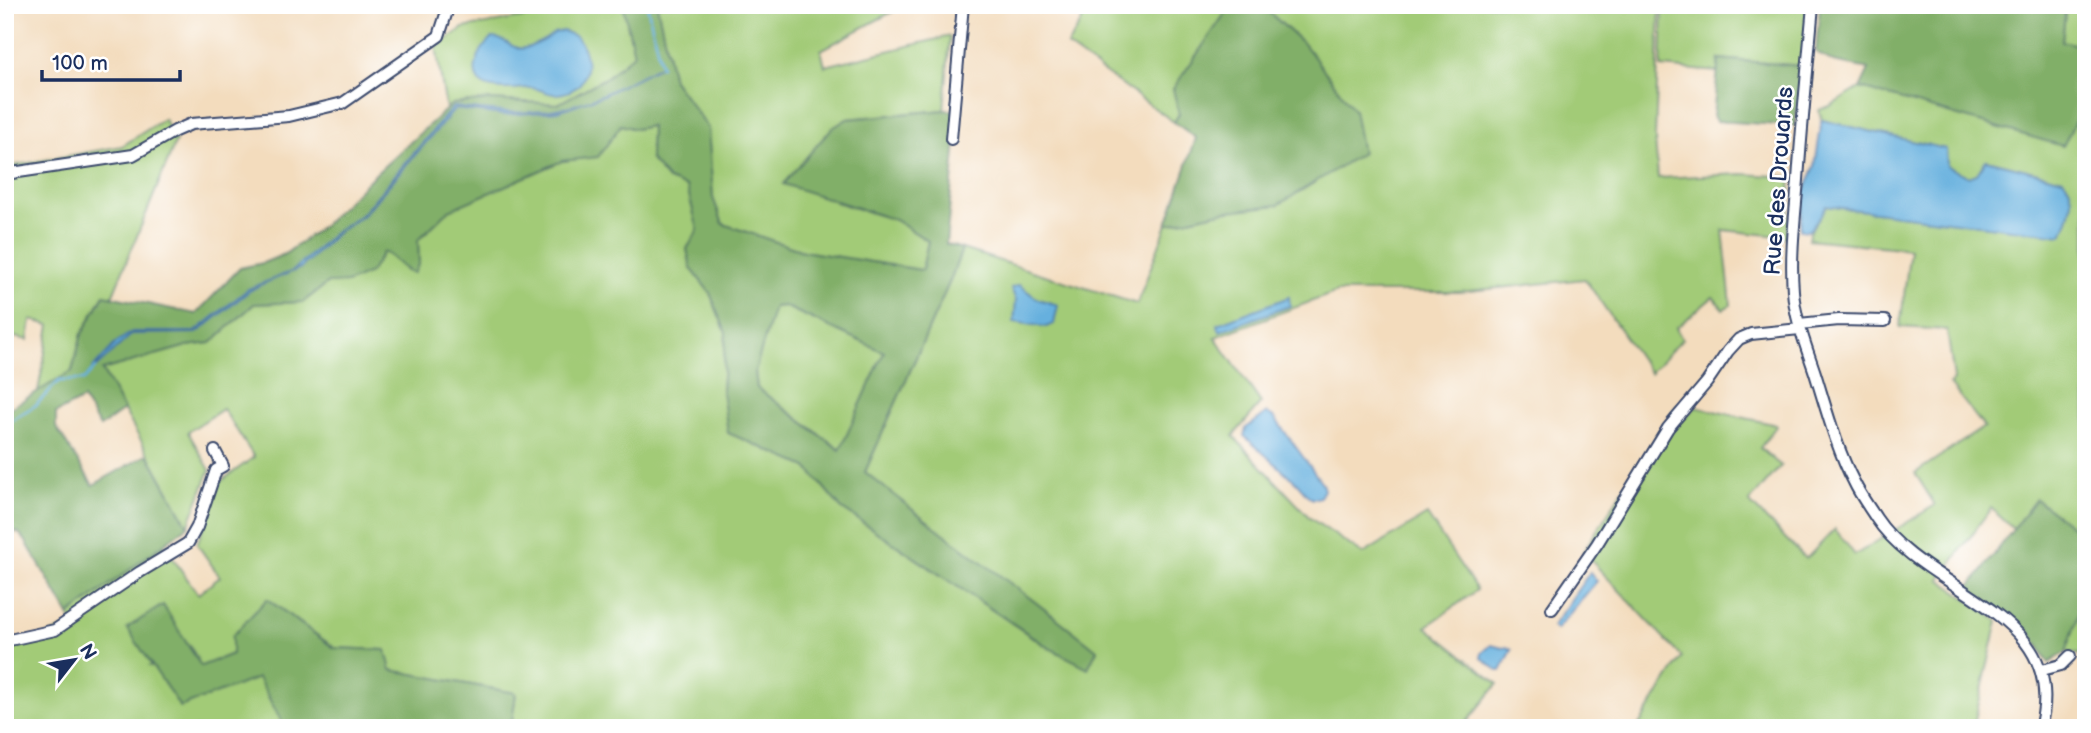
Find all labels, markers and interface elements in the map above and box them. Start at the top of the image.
scale bar [42,38,180,82]
text: 100 m [52,51,108,76]
street label: Rue des Drouards [1758,86,1800,276]
north arrow [38,624,108,694]
text: N [74,640,101,664]

